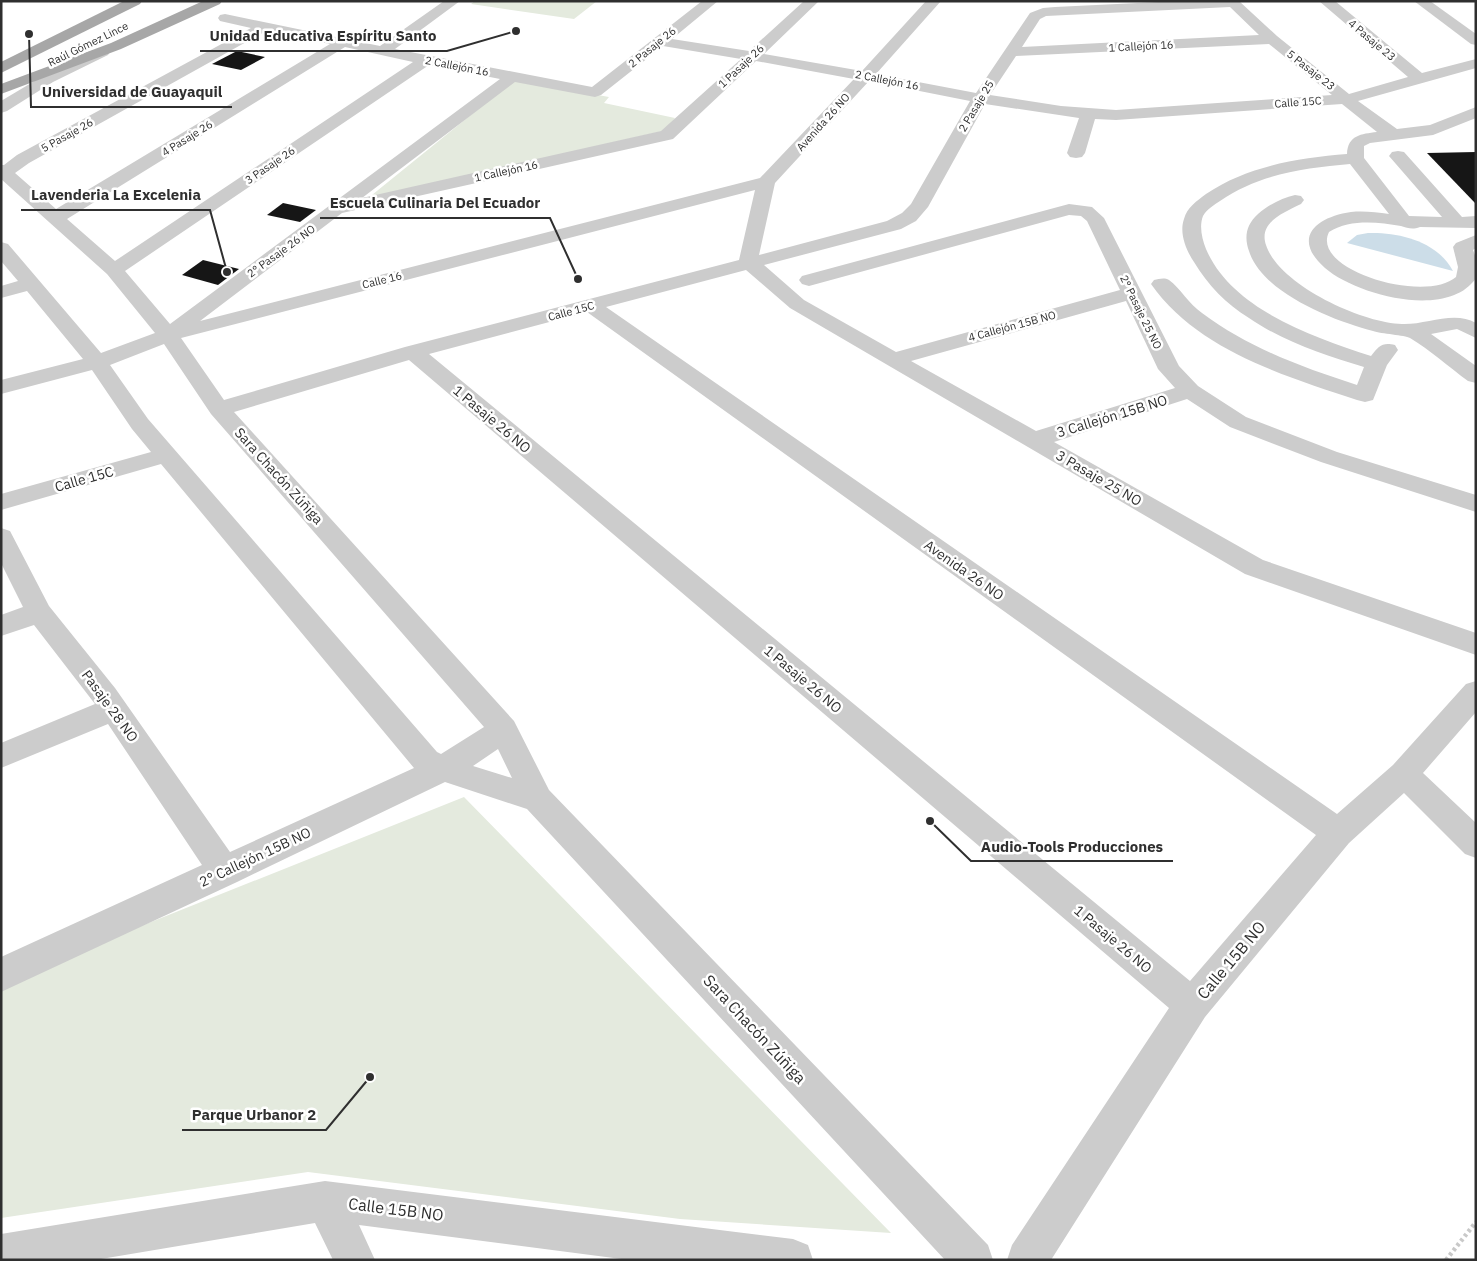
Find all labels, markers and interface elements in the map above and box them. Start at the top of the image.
street label: 4 Pasaje 23 [1345,16,1399,64]
street label: Raúl Gómez Lince [45,18,131,70]
callout: Unidad Educativa Espíritu Santo [200,21,447,51]
street label: 2 Pasaje 26 [625,23,679,71]
text: Unidad Educativa Espíritu Santo [210,26,436,45]
street label: 1 Callejón 16 [1108,37,1174,55]
street label: 1 Pasaje 26 [715,41,767,91]
street label: 5 Pasaje 23 [1284,47,1338,93]
street label: 2 Callejón 16 [424,53,490,79]
street label: 2 Callejón 16 [854,67,920,93]
callout: Universidad de Guayaquil [31,77,232,107]
street label: 2 Pasaje 25 [955,78,997,134]
text: Universidad de Guayaquil [42,82,223,101]
street label: Avenida 26 NO [793,90,853,154]
street label: Calle 15C [1274,93,1322,111]
street label: 5 Pasaje 26 [38,115,96,155]
street label: 4 Pasaje 26 [159,117,215,159]
street label: 3 Pasaje 26 [242,143,298,187]
street label: 1 Callejón 16 [473,157,539,185]
callout: Lavenderia La Excelenia [21,180,210,210]
text: Lavenderia La Excelenia [31,185,201,204]
callout: Escuela Culinaria Del Ecuador [320,188,550,218]
text: Escuela Culinaria Del Ecuador [330,193,540,212]
street label: 2° Pasaje 26 NO [244,221,318,280]
street label: Calle 16 [361,268,403,292]
street label: 2° Pasaje 25 NO [1117,273,1165,352]
street label: Calle 15C [546,298,596,324]
street label: 4 Callejón 15B NO [967,308,1058,344]
street label: 1 Pasaje 26 NO [449,381,535,457]
street label: 3 Callejón 15B NO [1054,391,1170,441]
street label: Sara Chacón Zúñiga [231,424,327,528]
street label: 3 Pasaje 25 NO [1053,446,1145,510]
street label: Calle 15C [53,462,116,496]
street label: Avenida 26 NO [921,536,1007,604]
street label: 1 Pasaje 26 NO [760,641,846,717]
street label: Pasaje 28 NO [78,667,142,746]
street label: 2° Callejón 15B NO [196,823,314,891]
callout: Audio-Tools Producciones [971,831,1173,861]
text: Audio-Tools Producciones [981,837,1164,856]
street label: 1 Pasaje 26 NO [1070,901,1156,977]
street label: Calle 15B NO [1193,917,1269,1003]
street label: Sara Chacón Zúñiga [699,970,811,1088]
callout: Parque Urbanor 2 [182,1100,326,1130]
text: Parque Urbanor 2 [192,1105,316,1124]
street label: Calle 15B NO [347,1193,445,1225]

